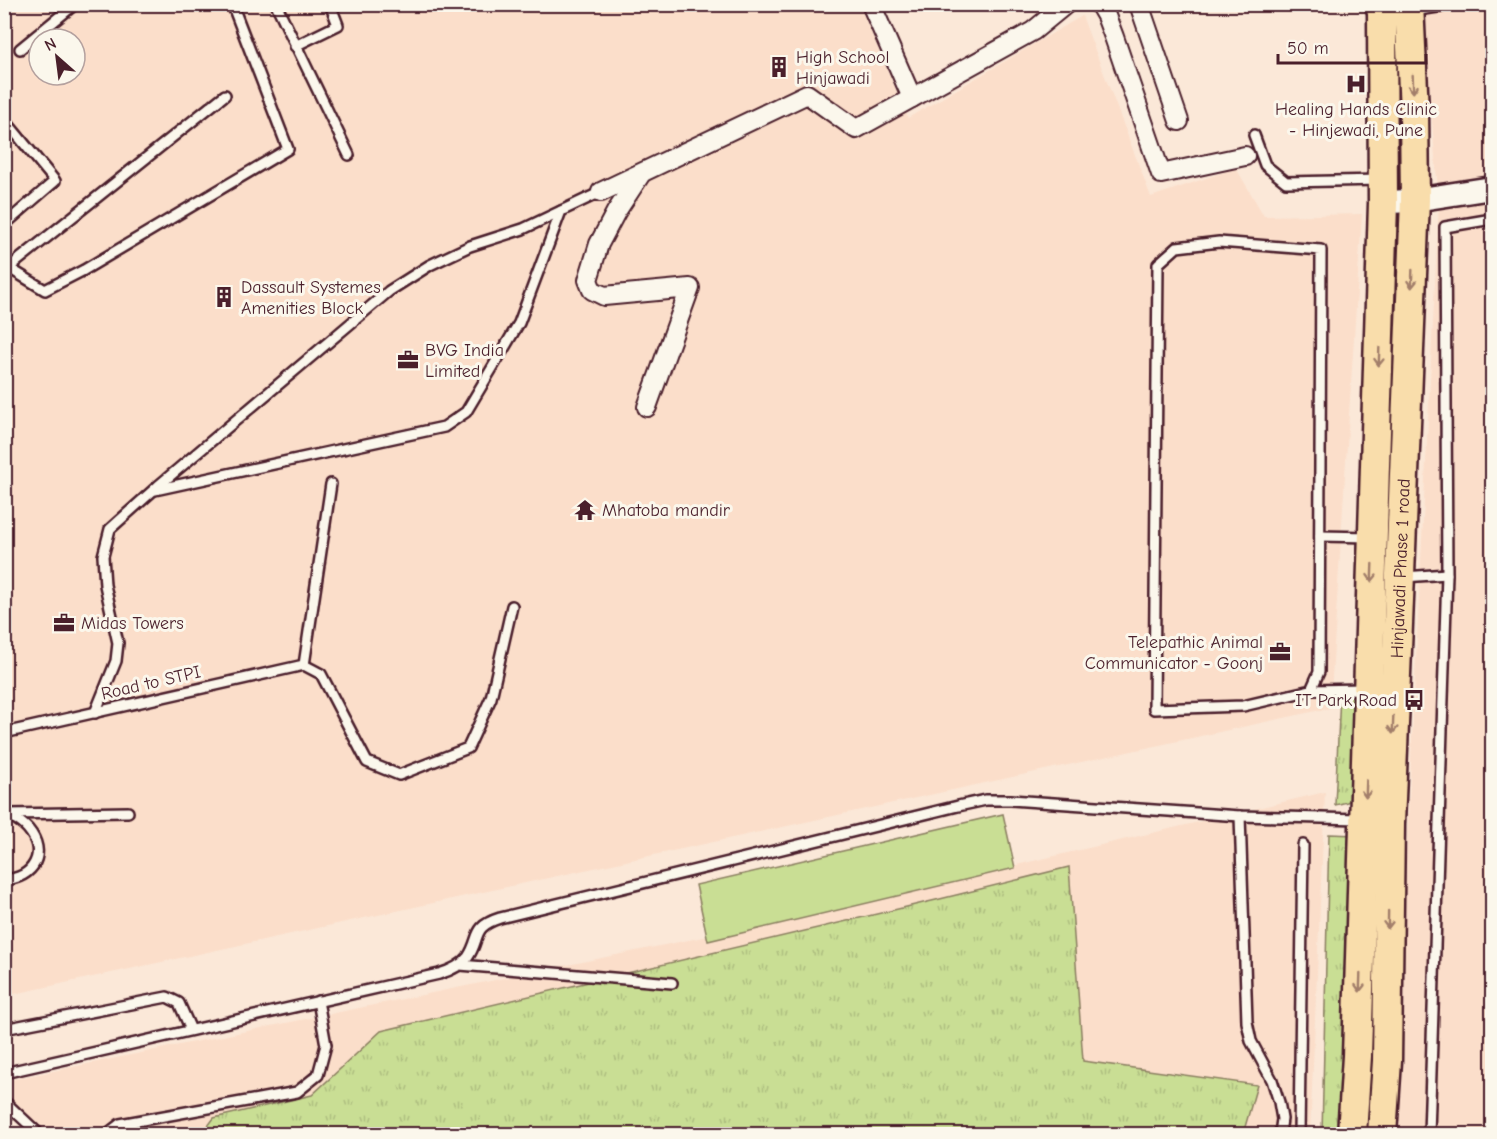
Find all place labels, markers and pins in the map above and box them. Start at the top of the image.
place label: High School Hinjawadi [796,47,890,89]
building icon: High School Hinjawadi [767,55,791,79]
hospital icon: Healing Hands Clinic - Hinjewadi, Pune [1344,72,1368,96]
place label: Healing Hands Clinic - Hinjewadi, Pune [1275,99,1437,141]
place label: Dassault Systemes Amenities Block [241,277,381,319]
building icon: Dassault Systemes Amenities Block [212,285,236,309]
place label: BVG India Limited [425,340,504,382]
office icon: BVG India Limited [396,348,420,372]
temple icon: Mhatoba mandir [573,498,597,522]
place label: Mhatoba mandir [602,500,731,521]
office icon: Midas Towers [52,611,76,635]
place label: Midas Towers [81,613,184,634]
place label: Telepathic Animal Communicator - Goonj [1085,632,1263,674]
office icon: Telepathic Animal Communicator - Goonj [1268,640,1292,664]
bus stop icon: IT Park Road [1402,688,1426,712]
place label: IT Park Road [1295,690,1397,711]

